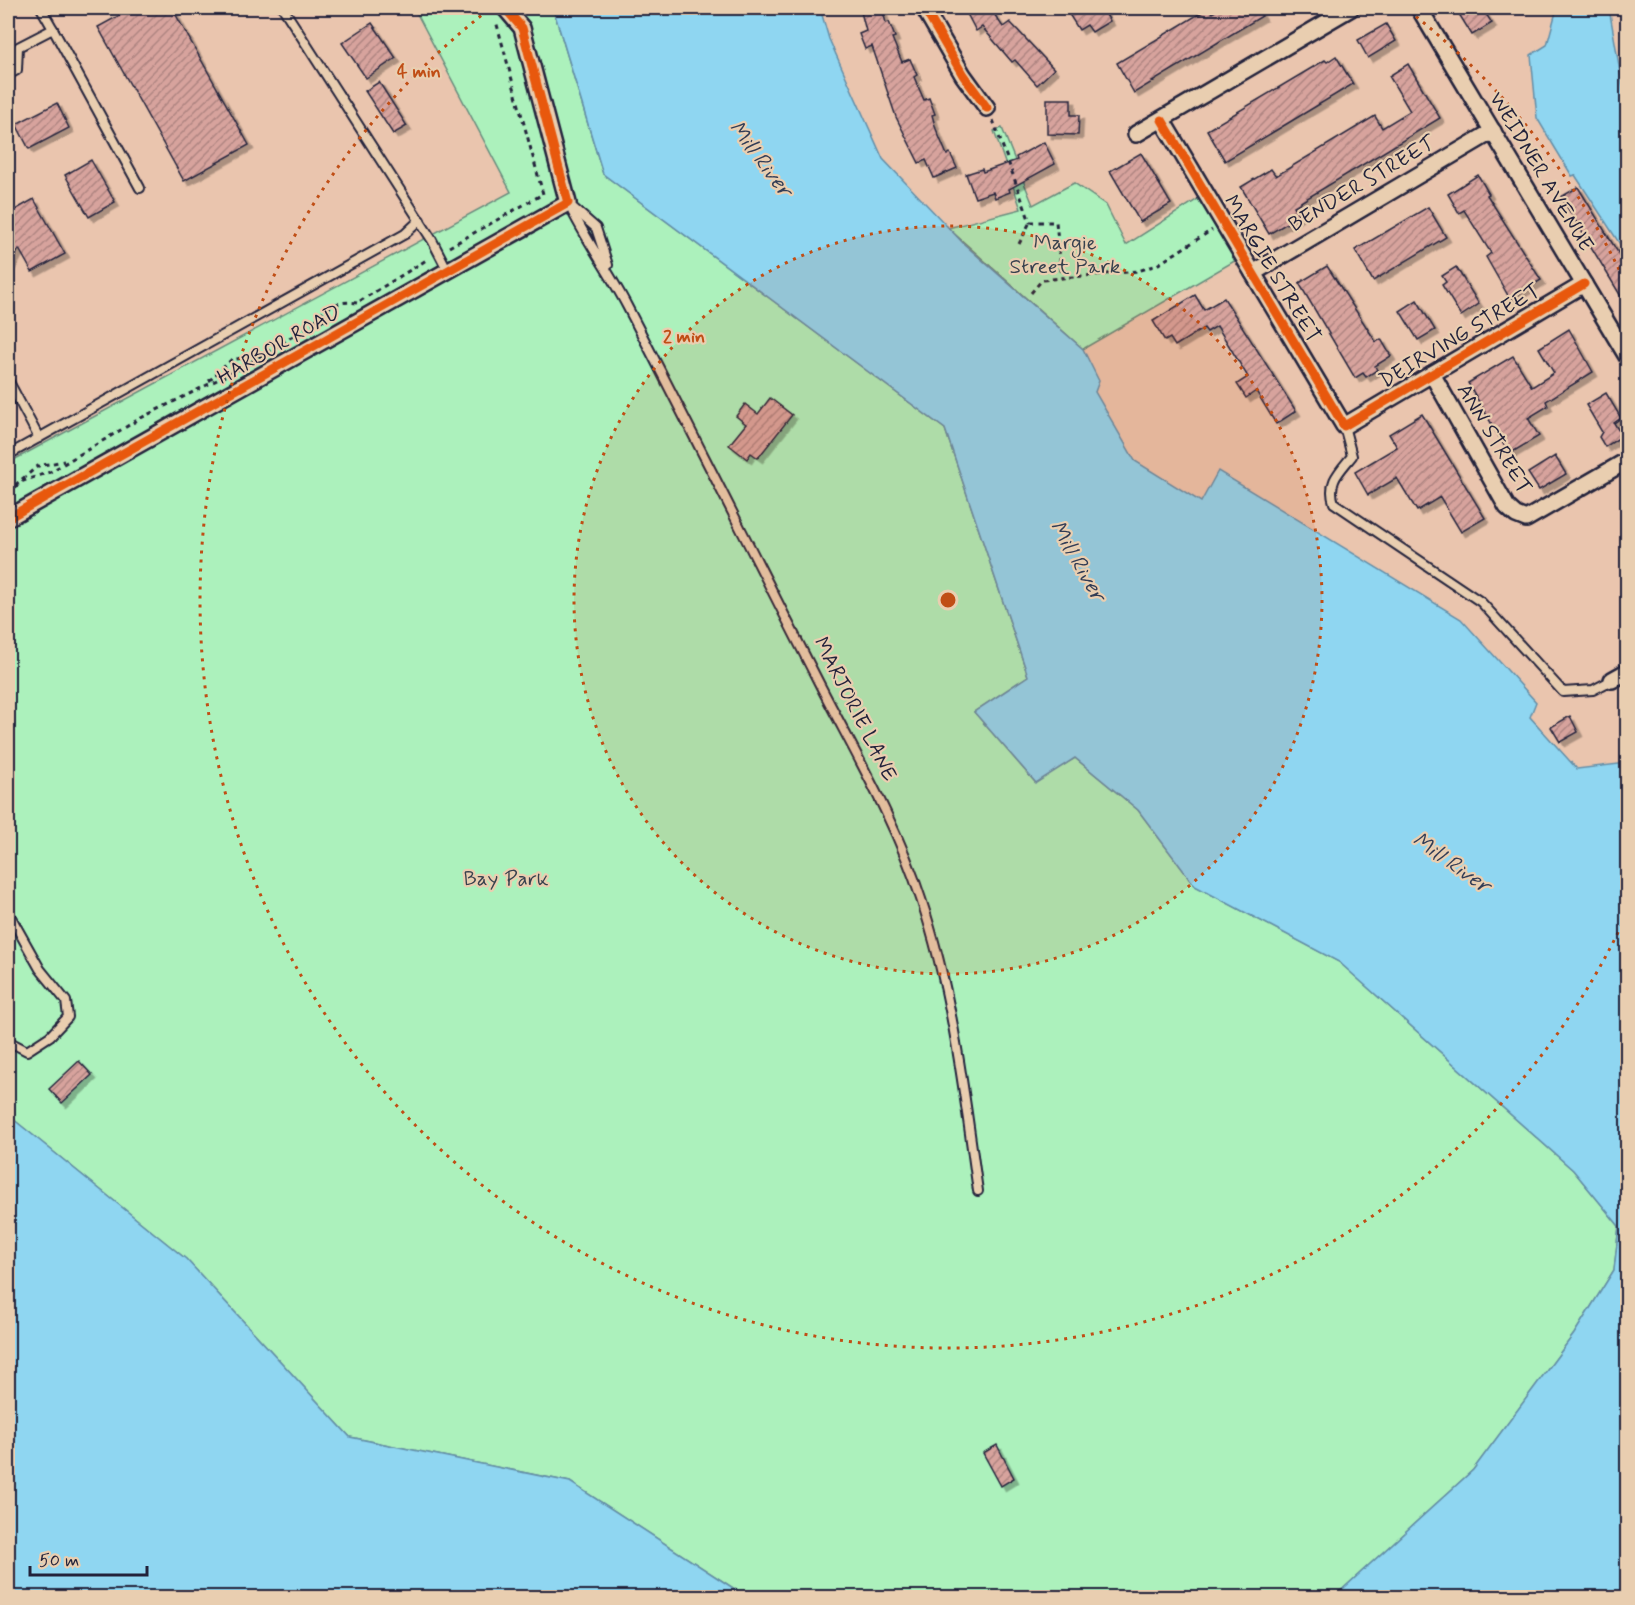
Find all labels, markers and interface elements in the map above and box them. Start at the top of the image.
text: 4 min [397,60,441,84]
street label: WEIDNER AVENUE [1482,87,1600,257]
water label: Mill River [722,115,800,205]
street label: BENDER STREET [1283,129,1441,239]
street label: MARGIE STREET [1217,190,1327,348]
park label: Margie Street Park [1010,229,1121,281]
street label: DEIRVING STREET [1374,277,1546,395]
street label: HARBOR ROAD [212,298,346,392]
text: 2 min [663,325,705,349]
street label: ANN STREET [1450,378,1538,500]
water label: Mill River [1043,516,1113,609]
centre of rings [938,590,958,610]
street label: MARJORIE LANE [807,632,903,786]
water label: Mill River [1407,826,1498,901]
park label: Bay Park [463,865,549,893]
scale bar [30,1539,147,1577]
text: 50 m [39,1549,79,1573]

